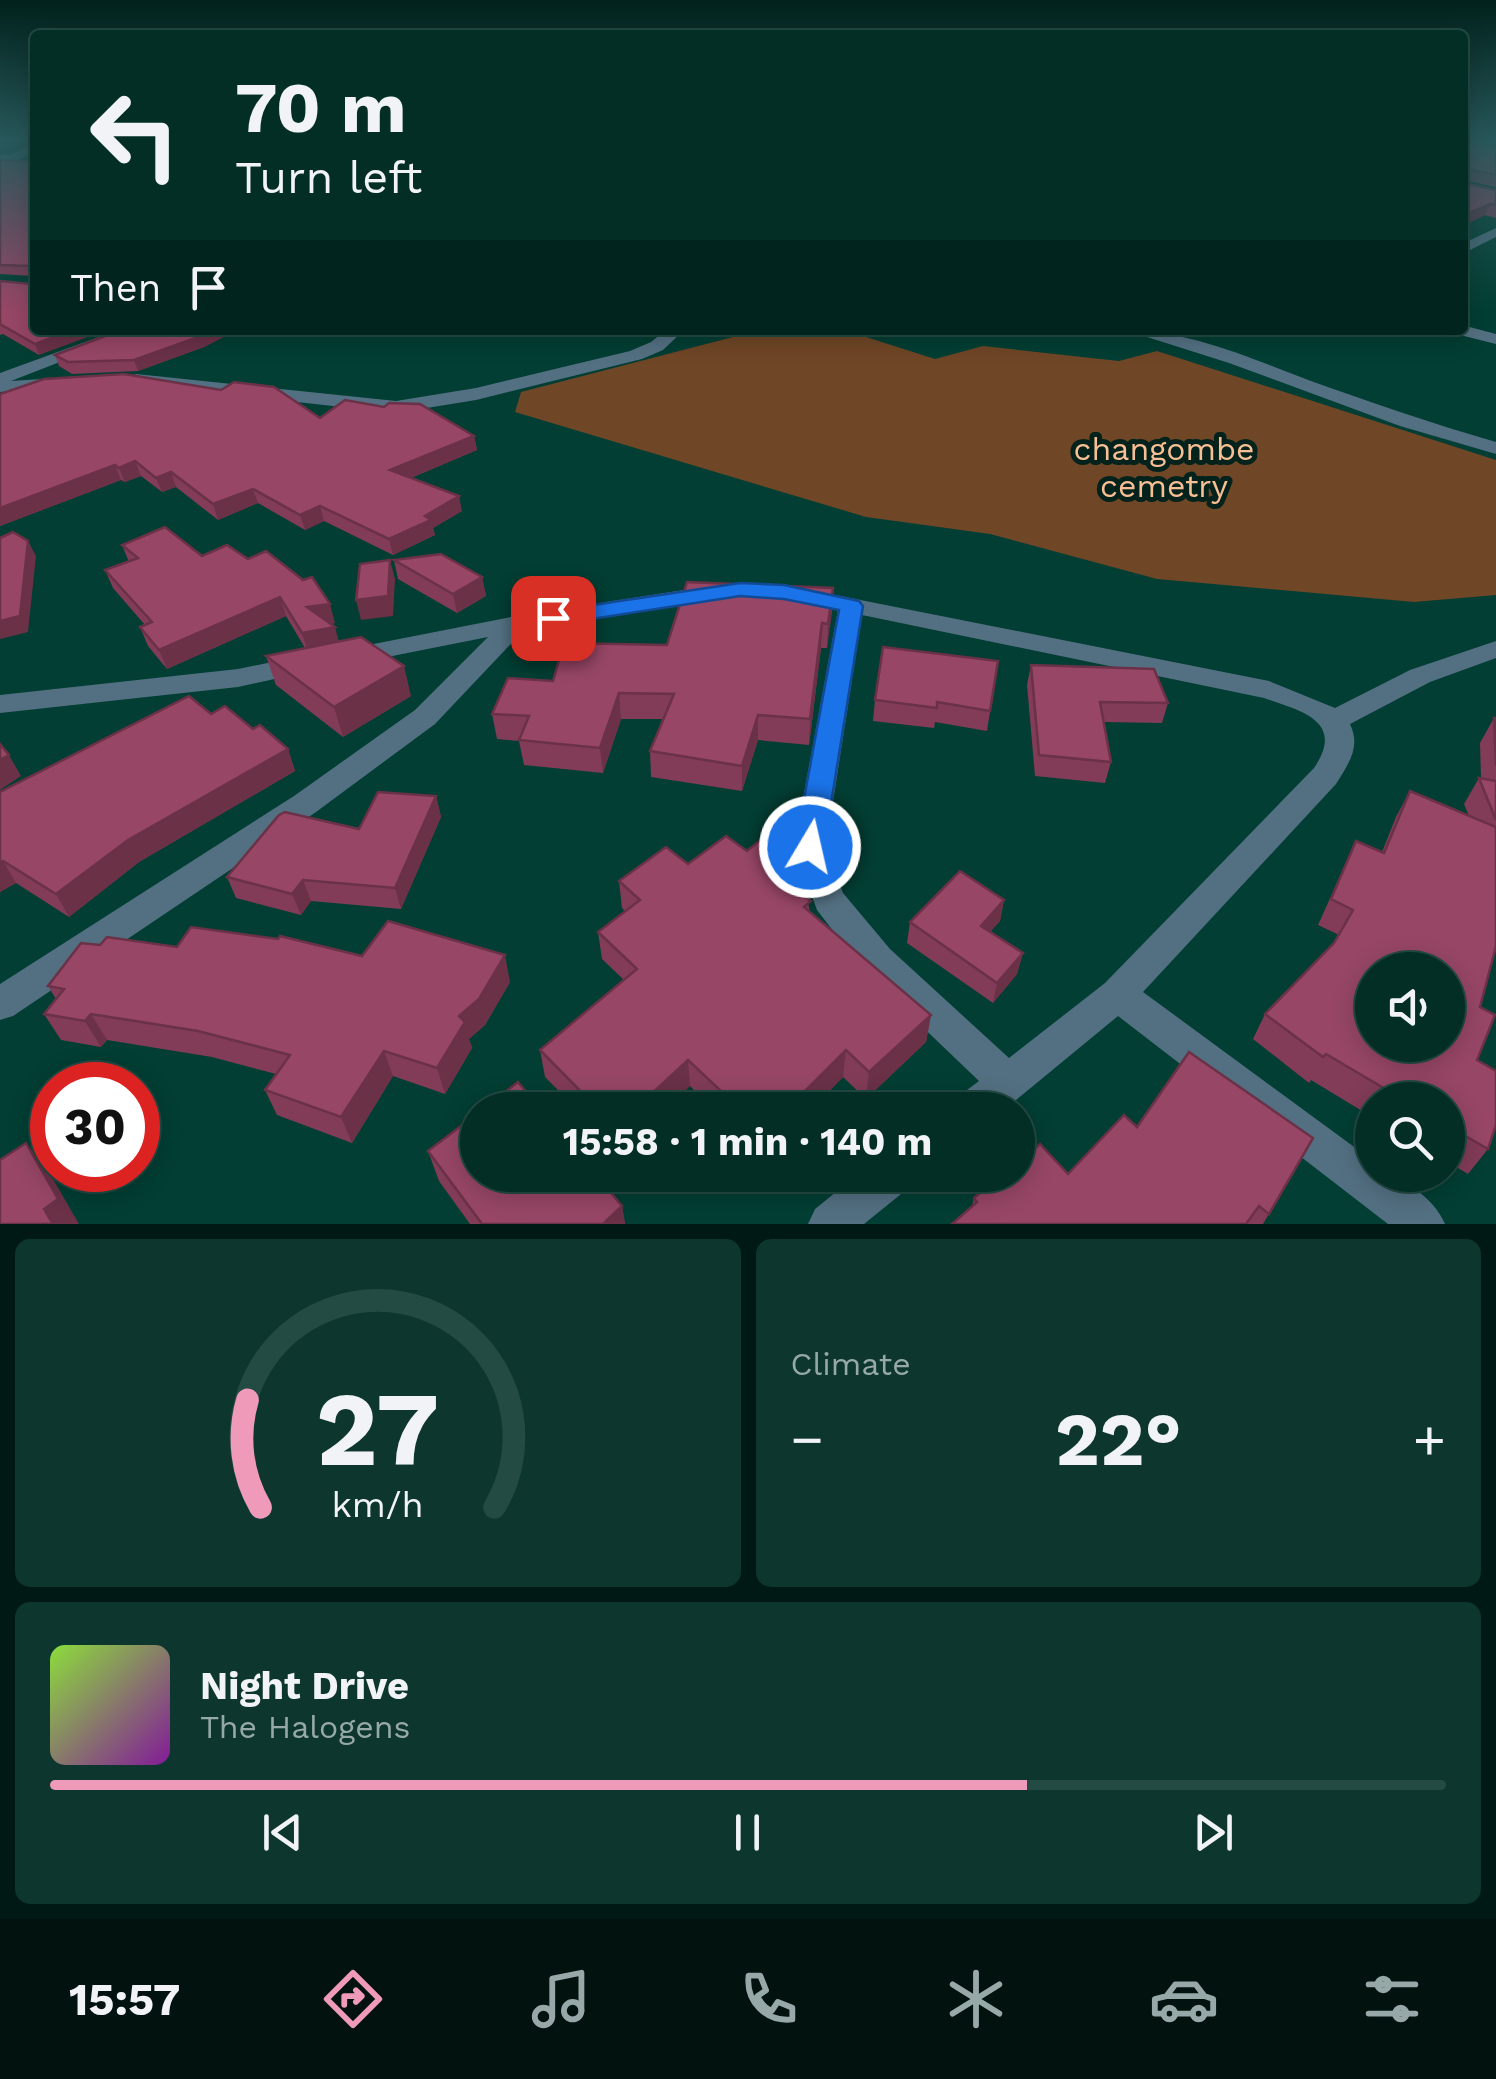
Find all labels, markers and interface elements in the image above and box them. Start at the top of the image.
text: 70 m [235,67,407,149]
icon: left [70,70,200,200]
text: Turn left [235,151,422,204]
icon: arrive [181,260,236,315]
text: Then [70,266,161,310]
park label: changombe cemetry [1074,430,1254,505]
pin [511,576,596,661]
icon: arrive [526,591,581,646]
position arrow [758,795,862,899]
map controls [1355,952,1465,1192]
button: sound [1355,952,1465,1062]
speed limit sign: 30 [30,1062,160,1192]
button: search [1355,1082,1465,1192]
text: 15:58 · 1 min · 140 m [563,1120,932,1164]
text: Climate [791,1345,911,1383]
text: 27 [316,1368,439,1490]
text: 22° [1055,1395,1182,1483]
text: − [791,1407,824,1471]
text: + [1413,1407,1446,1471]
text: km/h [332,1484,424,1526]
text: Night Drive [200,1664,409,1708]
text: The Halogens [200,1708,410,1746]
icon: previous [255,1805,310,1860]
icon: pause [720,1805,775,1860]
icon: next [1186,1805,1241,1860]
icon: directions [318,1964,388,2034]
icon: music [526,1964,596,2034]
icon: phone [734,1964,804,2034]
icon: climate [941,1964,1011,2034]
icon: car [1149,1964,1219,2034]
icon: filters [1357,1964,1427,2034]
text: 15:57 [69,1973,180,2026]

